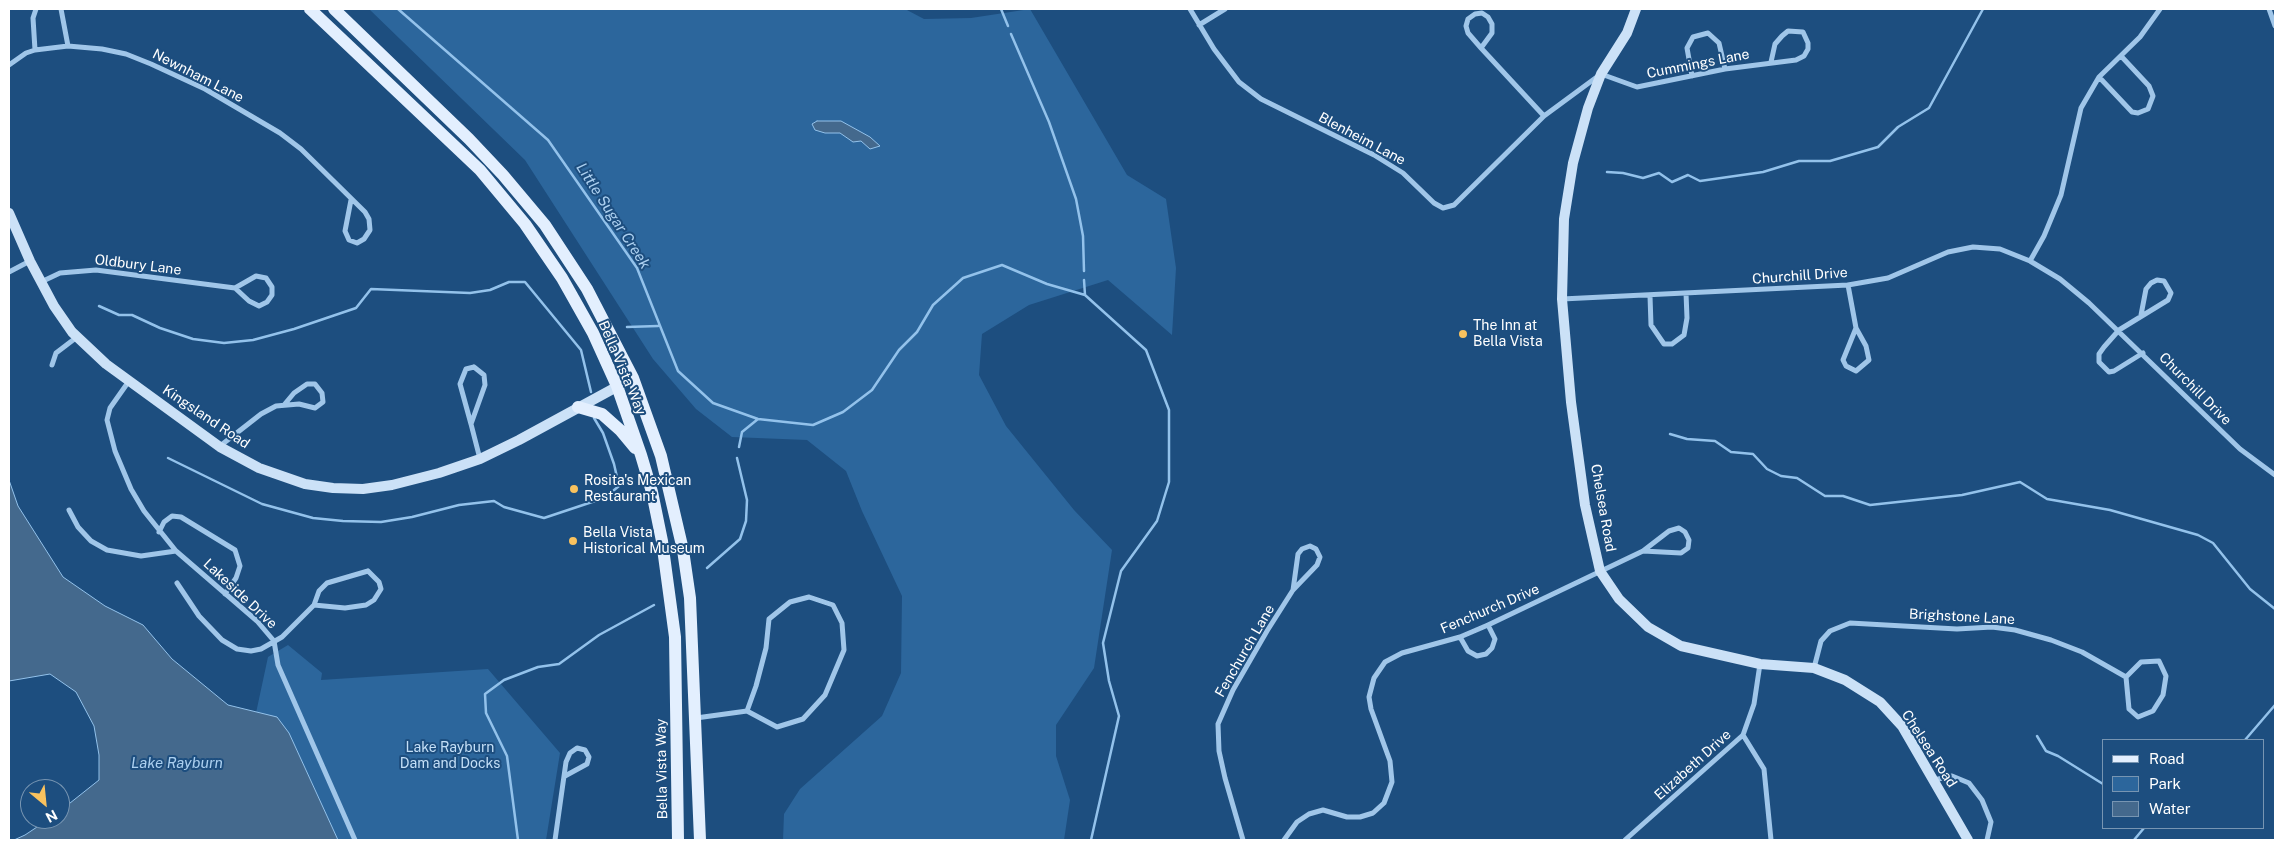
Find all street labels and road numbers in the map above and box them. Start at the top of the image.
street label: Newnham Lane [150,46,246,106]
street label: Cummings Lane [1645,46,1751,82]
street label: Blenheim Lane [1316,109,1408,169]
street label: Oldbury Lane [94,251,182,279]
street label: Churchill Drive [1752,264,1848,288]
street label: Bella Vista Way [595,318,649,418]
street label: Churchill Drive [2155,349,2235,429]
street label: Kingsland Road [159,382,253,452]
street label: Chelsea Road [1587,463,1619,553]
street label: Lakeside Drive [200,556,280,632]
street label: Fenchurch Drive [1438,581,1542,637]
street label: Fenchurch Lane [1212,602,1278,700]
street label: Brighstone Lane [1909,606,2015,628]
street label: Chelsea Road [1898,707,1960,791]
street label: Bella Vista Way [653,718,671,820]
street label: Elizabeth Drive [1651,726,1735,804]

